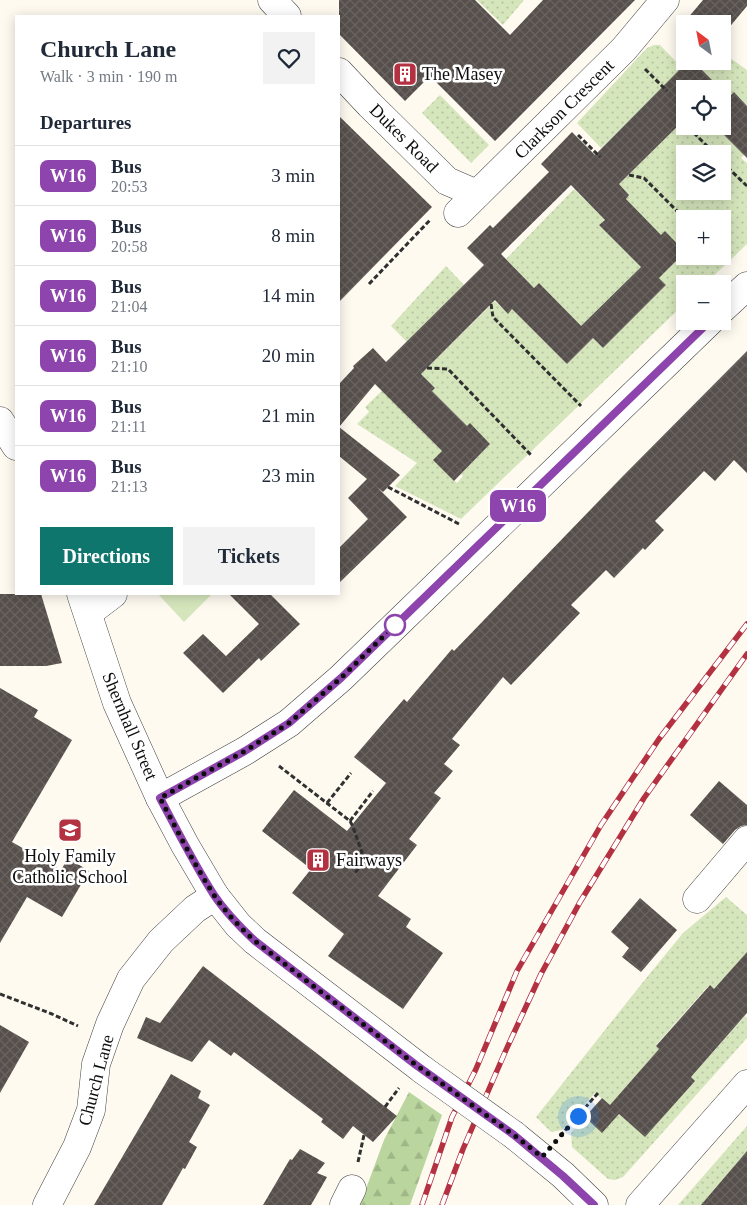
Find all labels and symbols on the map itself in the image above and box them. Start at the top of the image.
north arrow [676,15,731,70]
street label: Clarkson Crescent [510,55,618,163]
building icon: The Masey [392,61,418,87]
place label: The Masey [422,64,502,84]
street label: Dukes Road [366,100,442,176]
line badge: W16 [489,490,547,522]
unlabelled marker [384,614,406,636]
street label: Shernhall Street [98,669,162,783]
school or university icon: Holy Family Catholic School [57,817,83,843]
place label: Holy Family Catholic School [12,846,128,887]
building icon: Fairways [305,847,331,873]
place label: Fairways [336,850,402,870]
street label: Church Lane [74,1032,118,1128]
your location [566,1104,591,1129]

